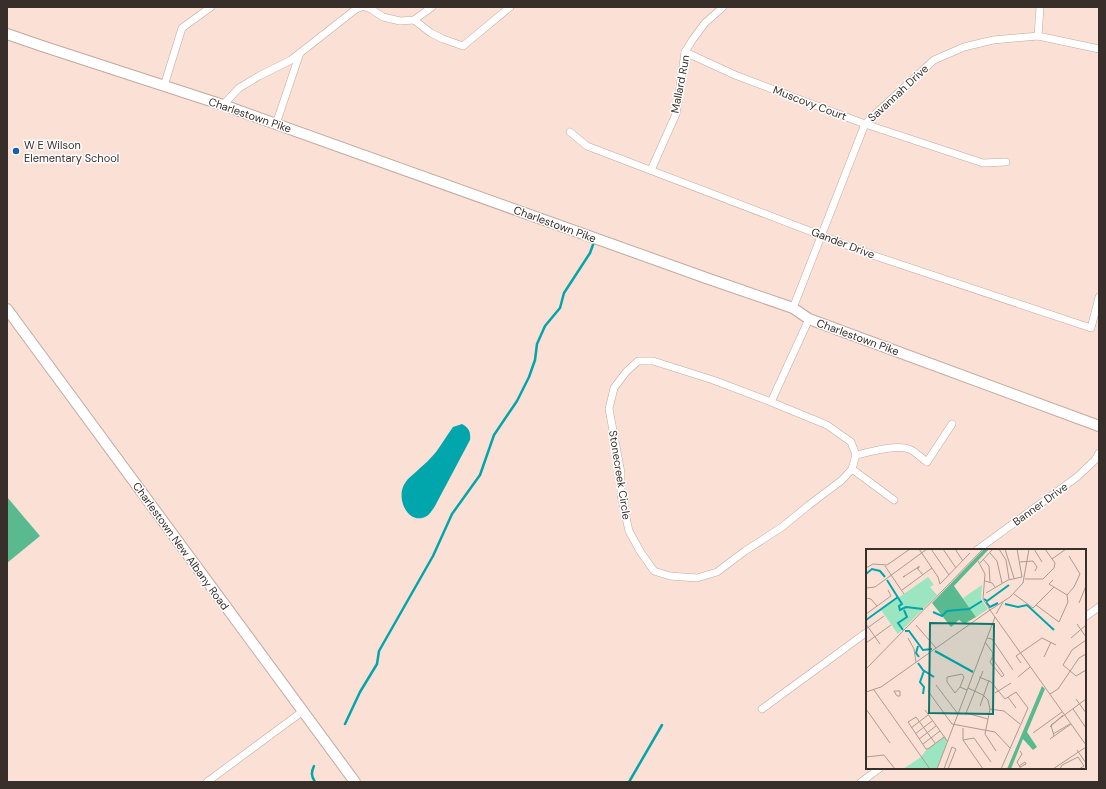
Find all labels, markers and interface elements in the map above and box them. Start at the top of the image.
street label: Mallard Run [668,54,692,114]
street label: Savannah Drive [865,61,931,125]
street label: Muscovy Court [771,83,849,123]
street label: Charlestown Pike [207,94,293,136]
place label: W E Wilson Elementary School [24,138,119,165]
marker: W E Wilson Elementary School [11,146,21,156]
street label: Charlestown Pike [512,203,598,245]
street label: Gander Drive [809,224,877,262]
street label: Charlestown Pike [815,316,901,358]
street label: Stonecreek Circle [606,429,634,521]
street label: Charlestown New Albany Road [130,479,232,613]
street label: Banner Drive [1010,479,1070,529]
inset map [866,549,1086,769]

